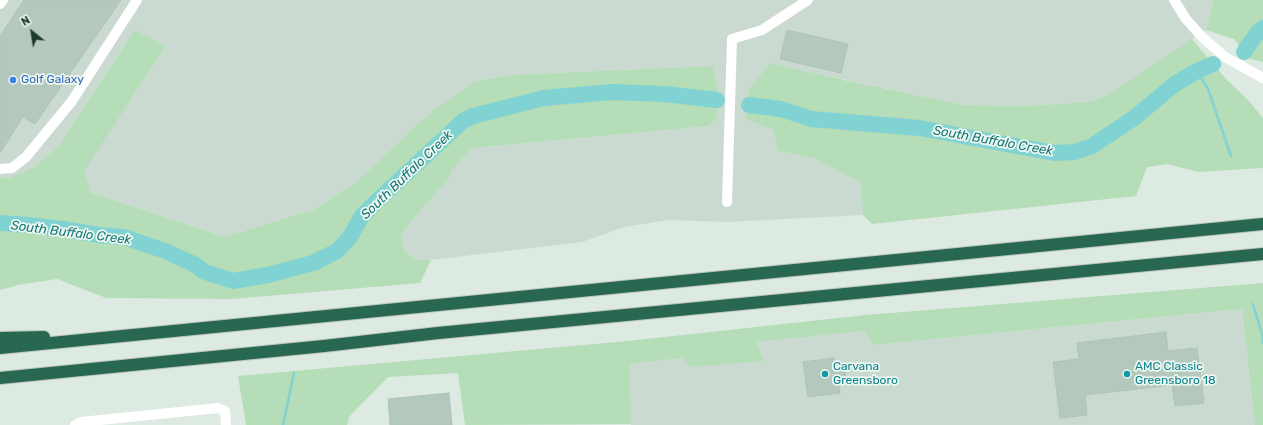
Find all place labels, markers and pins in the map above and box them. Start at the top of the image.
place label: Golf Galaxy [21,73,84,87]
marker: Golf Galaxy [8,75,18,85]
place label: Carvana Greensboro [833,360,898,388]
place label: AMC Classic Greensboro 18 [1135,360,1216,388]
marker: Carvana Greensboro [820,369,830,379]
marker: AMC Classic Greensboro 18 [1122,369,1132,379]

